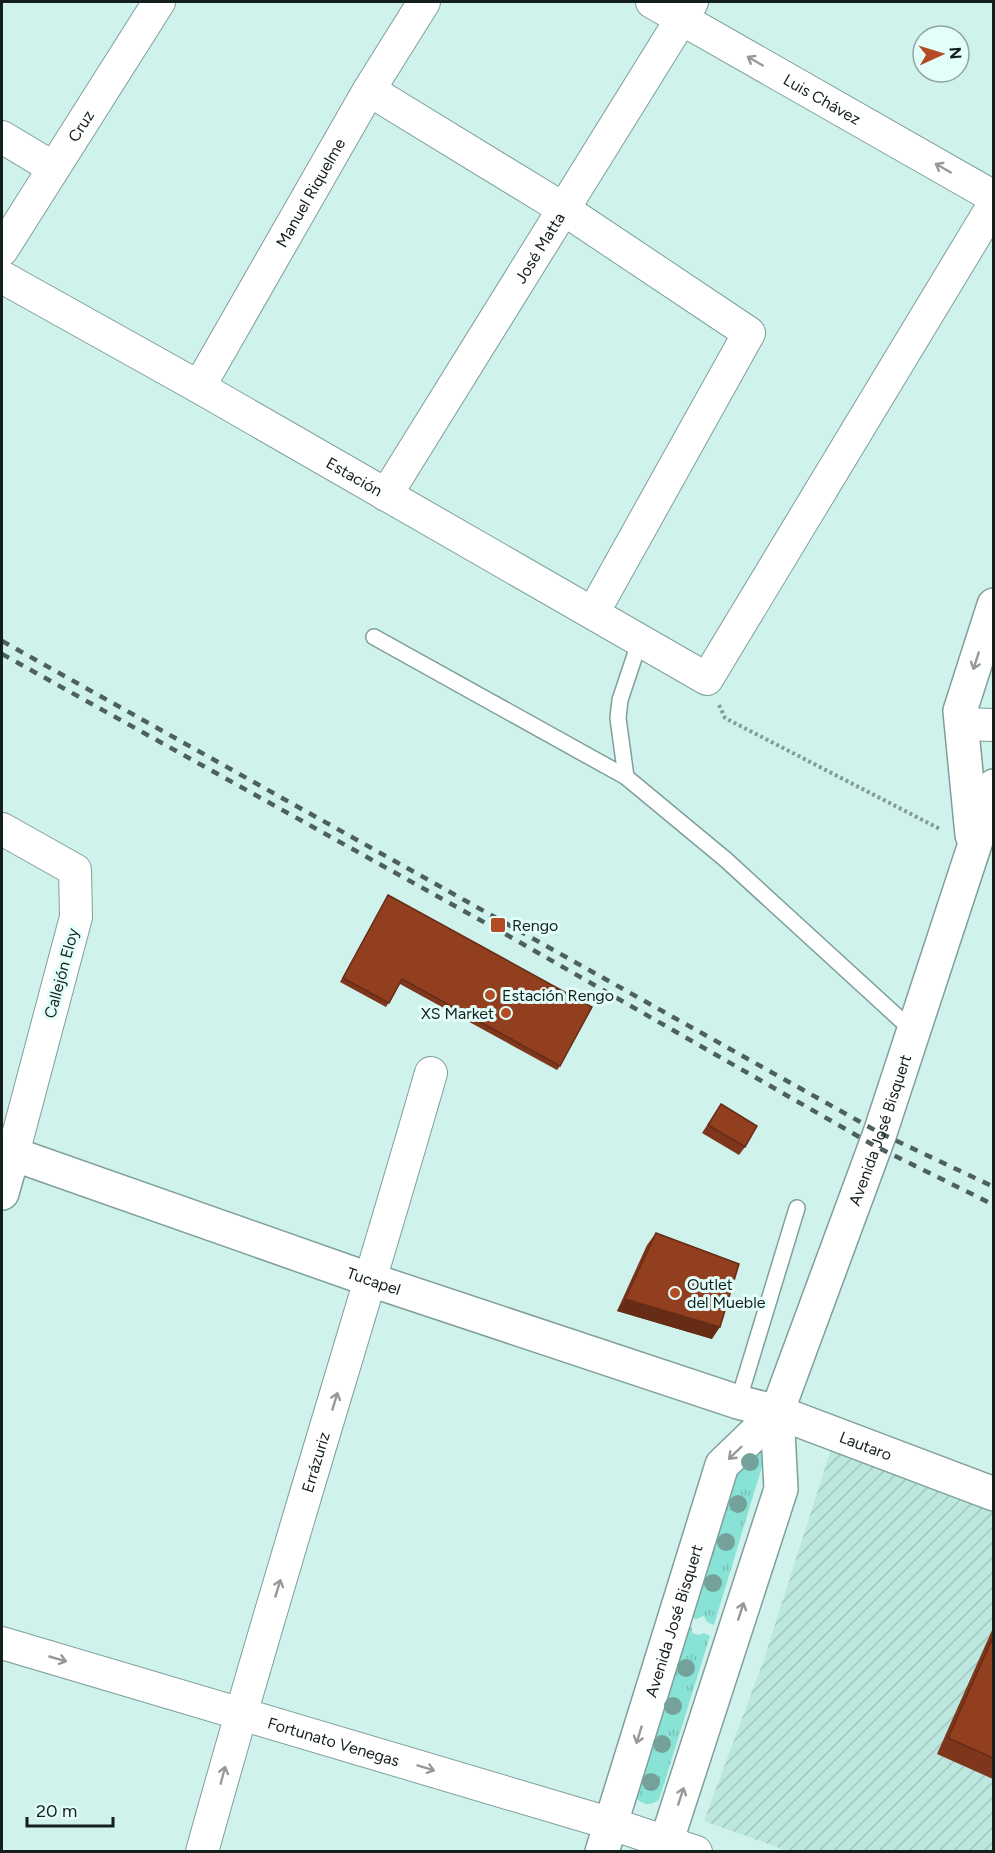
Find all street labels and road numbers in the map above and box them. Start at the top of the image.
street label: Luis Chávez [780,70,864,129]
street label: Cruz [64,107,98,145]
street label: Manuel Riquelme [272,135,349,251]
street label: José Matta [511,209,569,287]
street label: Estación [323,453,386,500]
street label: Callejón Eloy [40,925,83,1020]
street label: Avenida José Bisquert [845,1052,915,1208]
street label: Tucapel [344,1263,403,1299]
street label: Lautaro [837,1428,894,1465]
street label: Errázuriz [298,1430,334,1495]
street label: Avenida José Bisquert [642,1542,707,1700]
street label: Fortunato Venegas [265,1713,402,1770]

